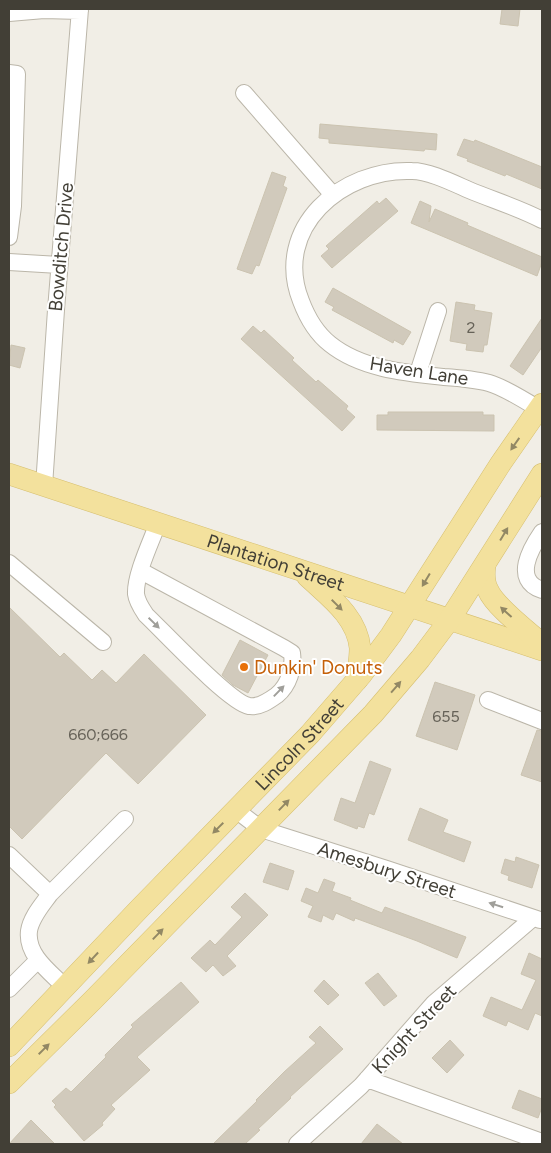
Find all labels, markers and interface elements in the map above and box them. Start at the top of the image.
street label: Bowditch Drive [44,182,78,312]
house number: 2 [467,318,475,337]
street label: Haven Lane [368,352,470,390]
one-way arrow [510,437,520,450]
one-way arrow [500,527,509,540]
street label: Plantation Street [204,529,348,596]
one-way arrow [421,573,430,586]
one-way arrow [331,598,343,610]
one-way arrow [499,606,512,617]
one-way arrow [148,617,160,629]
place label: Dunkin' Donuts [254,656,382,679]
marker: Dunkin' Donuts [238,661,250,673]
one-way arrow [390,681,401,694]
one-way arrow [273,685,285,697]
street label: Lincoln Street [250,693,348,795]
house number: 655 [432,707,460,726]
house number: 660;666 [68,725,128,744]
one-way arrow [278,799,290,811]
one-way arrow [212,822,224,834]
street label: Amesbury Street [315,837,459,903]
one-way arrow [488,901,503,909]
one-way arrow [152,928,164,940]
one-way arrow [87,951,99,963]
street label: Knight Street [367,980,461,1078]
one-way arrow [38,1043,50,1055]

